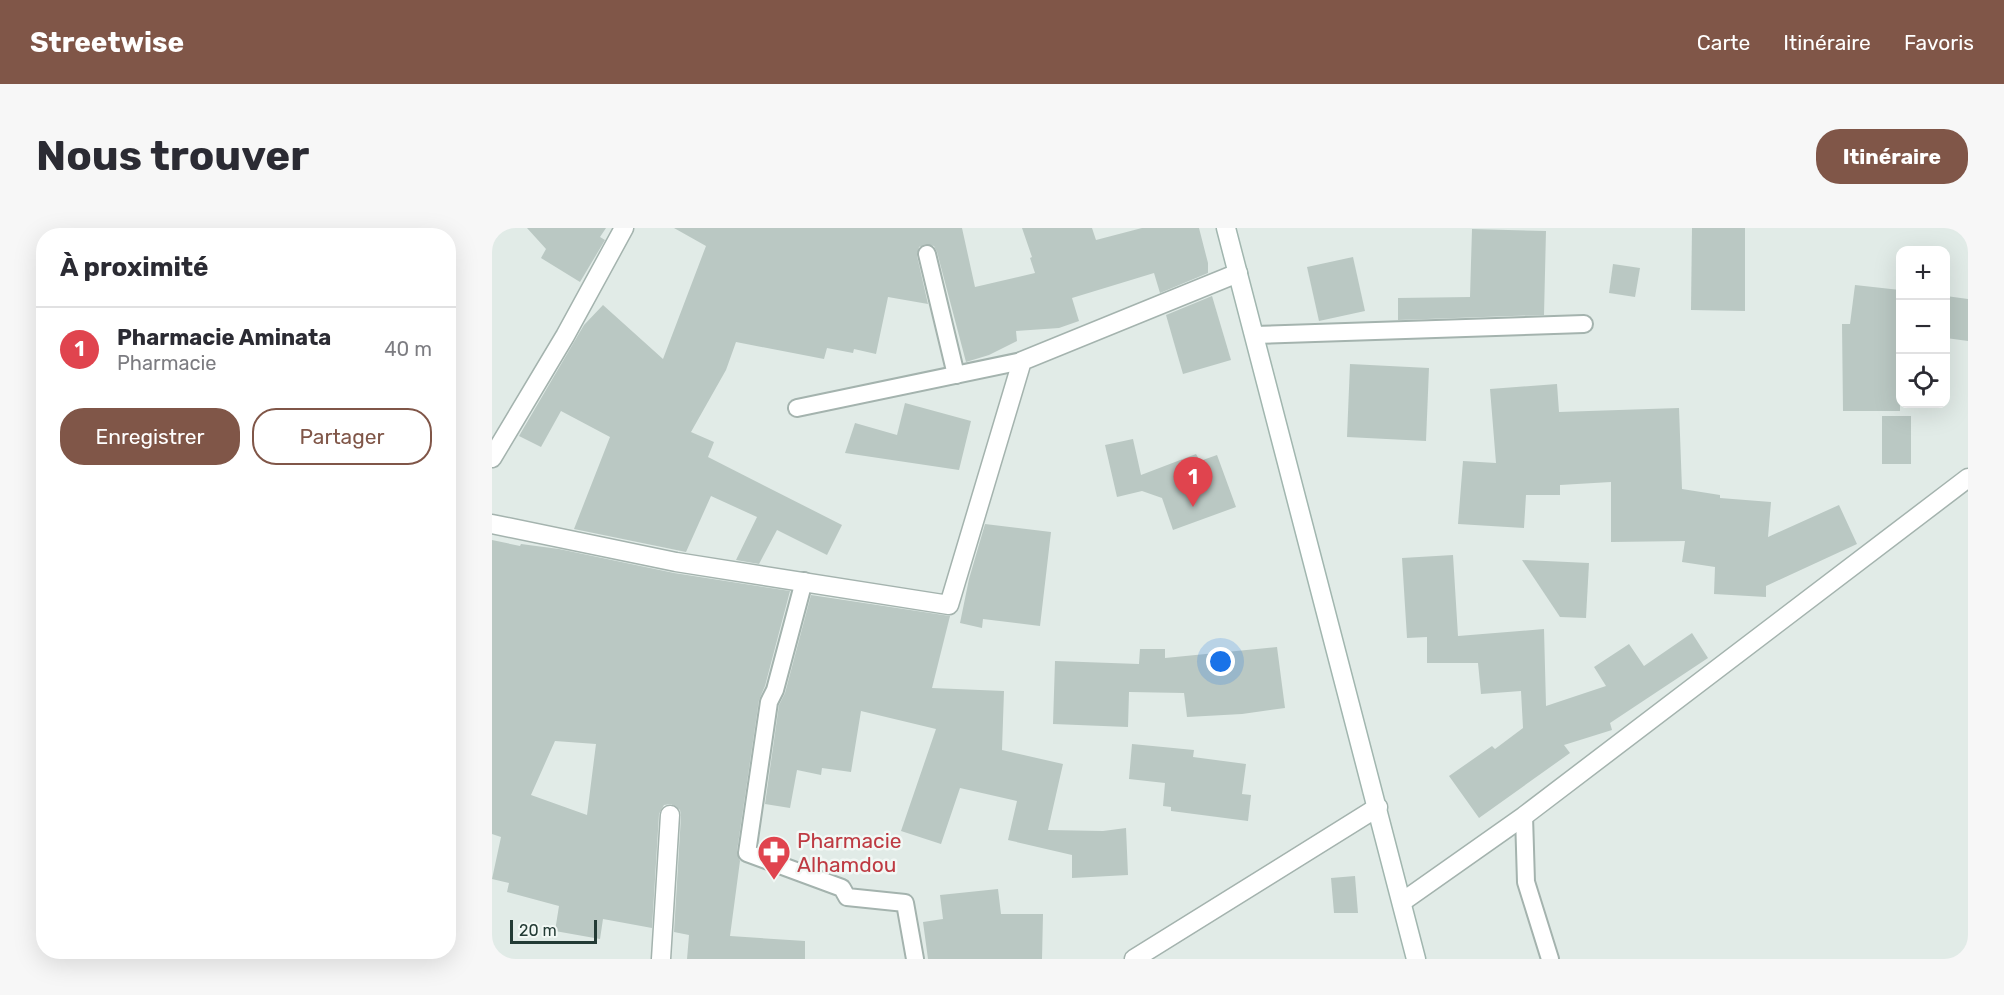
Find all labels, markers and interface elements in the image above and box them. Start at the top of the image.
text: Streetwise [30,26,184,59]
text: Carte [1697,30,1750,55]
text: Itinéraire [1783,30,1871,55]
text: Favoris [1904,30,1974,55]
button: Itinéraire [1816,129,1968,184]
text: Nous trouver [36,131,309,181]
map controls [1896,246,1950,408]
button: + [1896,246,1950,300]
text: À proximité [60,252,209,283]
button: − [1896,300,1950,354]
text: Pharmacie Aminata [117,324,331,351]
text: 1 [75,337,84,361]
text: 40 m [384,337,432,361]
text: Pharmacie [117,351,217,375]
button: locate [1896,354,1950,408]
button: Enregistrer [60,408,240,465]
button: Partager [252,408,432,465]
pin: 1 [1174,458,1212,507]
your location [1206,647,1235,676]
place label: Pharmacie Alhamdou [797,828,902,877]
pharmacy icon: Pharmacie Alhamdou [756,834,792,881]
scale bar [510,917,597,944]
text: 20 m [519,921,557,940]

